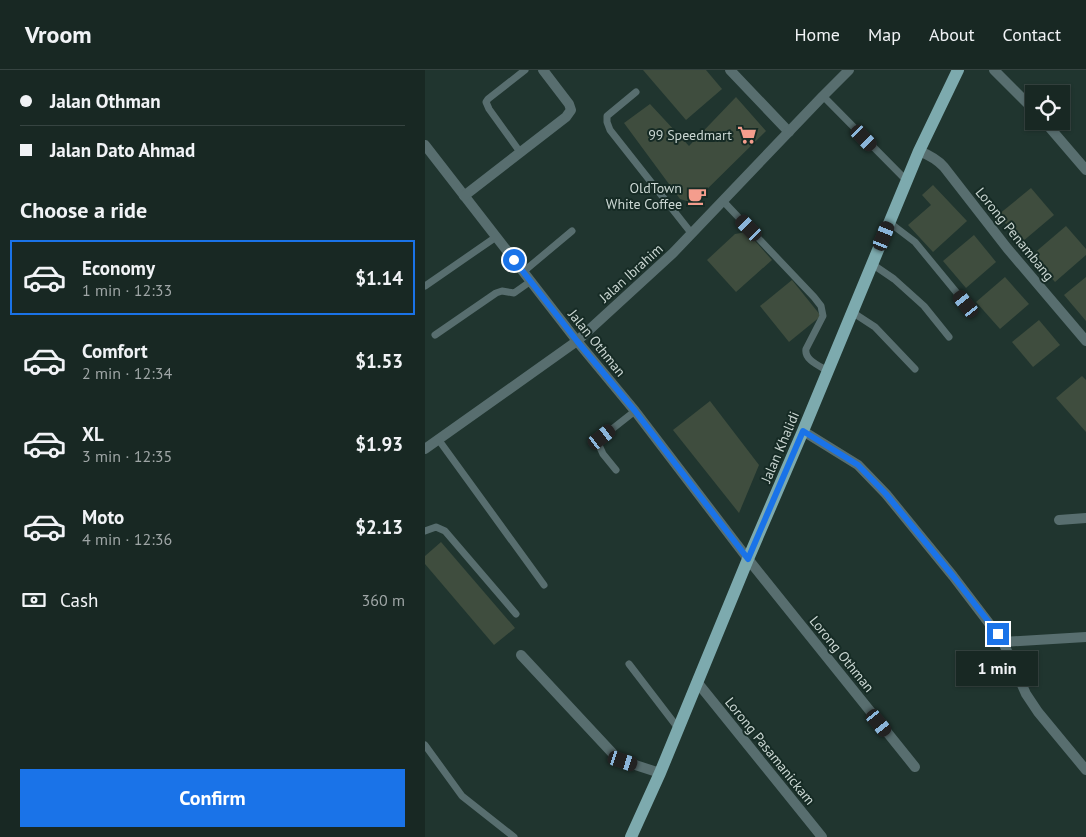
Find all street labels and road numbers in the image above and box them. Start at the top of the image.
street label: Lorong Penambang [972,184,1058,284]
street label: Jalan Ibrahim [595,240,667,307]
street label: Jalan Othman [564,305,630,380]
street label: Jalan Khalidi [757,409,803,486]
street label: Lorong Othman [806,612,878,696]
street label: Lorong Pasamanickam [721,694,819,808]

